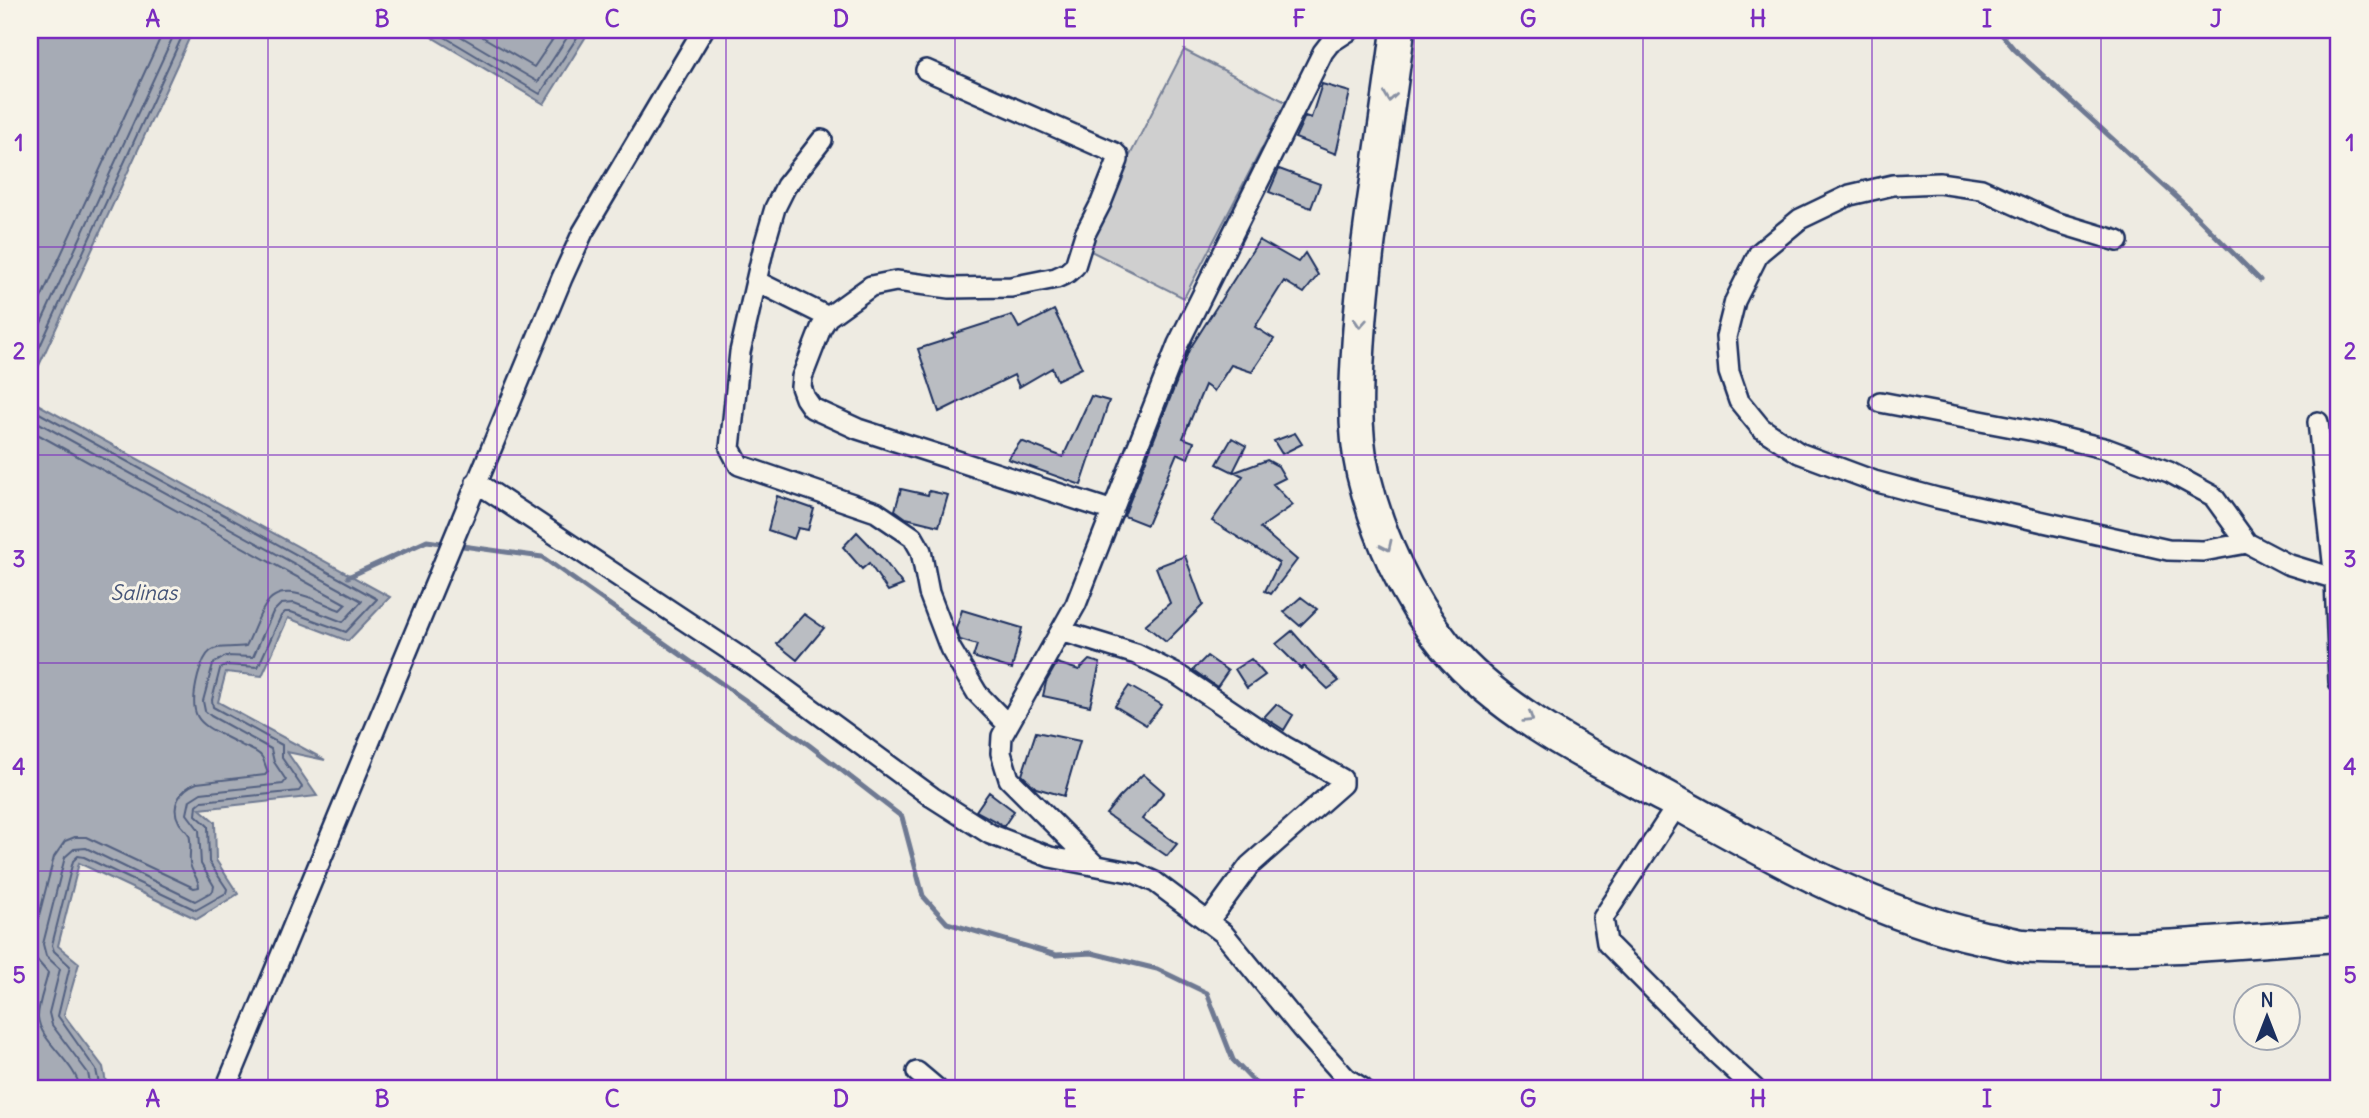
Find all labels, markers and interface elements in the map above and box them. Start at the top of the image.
text: A [146,4,161,33]
text: B [374,4,390,33]
text: C [604,4,620,33]
text: D [833,4,849,33]
text: E [1063,4,1077,33]
text: F [1292,4,1306,33]
text: G [1520,4,1536,33]
text: H [1750,4,1766,33]
text: I [1982,4,1992,33]
text: J [2210,4,2222,33]
one-way arrow [1382,92,1397,103]
text: 1 [14,128,24,157]
text: 1 [2345,128,2355,157]
one-way arrow [1353,318,1368,329]
text: 2 [13,336,26,365]
text: 2 [2344,336,2357,365]
one-way arrow [1379,539,1393,551]
text: 3 [12,544,26,573]
text: 3 [2343,544,2357,573]
water label: Salinas [111,579,179,606]
one-way arrow [1522,709,1535,722]
text: 4 [12,752,26,781]
text: 4 [2343,752,2357,781]
text: 5 [12,960,26,989]
text: 5 [2343,960,2357,989]
north arrow [2232,982,2302,1052]
text: N [2260,988,2274,1012]
text: A [146,1084,161,1113]
text: B [374,1084,390,1113]
text: C [604,1084,620,1113]
text: D [833,1084,849,1113]
text: E [1063,1084,1077,1113]
text: F [1292,1084,1306,1113]
text: G [1520,1084,1536,1113]
text: H [1750,1084,1766,1113]
text: I [1982,1084,1992,1113]
text: J [2210,1084,2222,1113]

